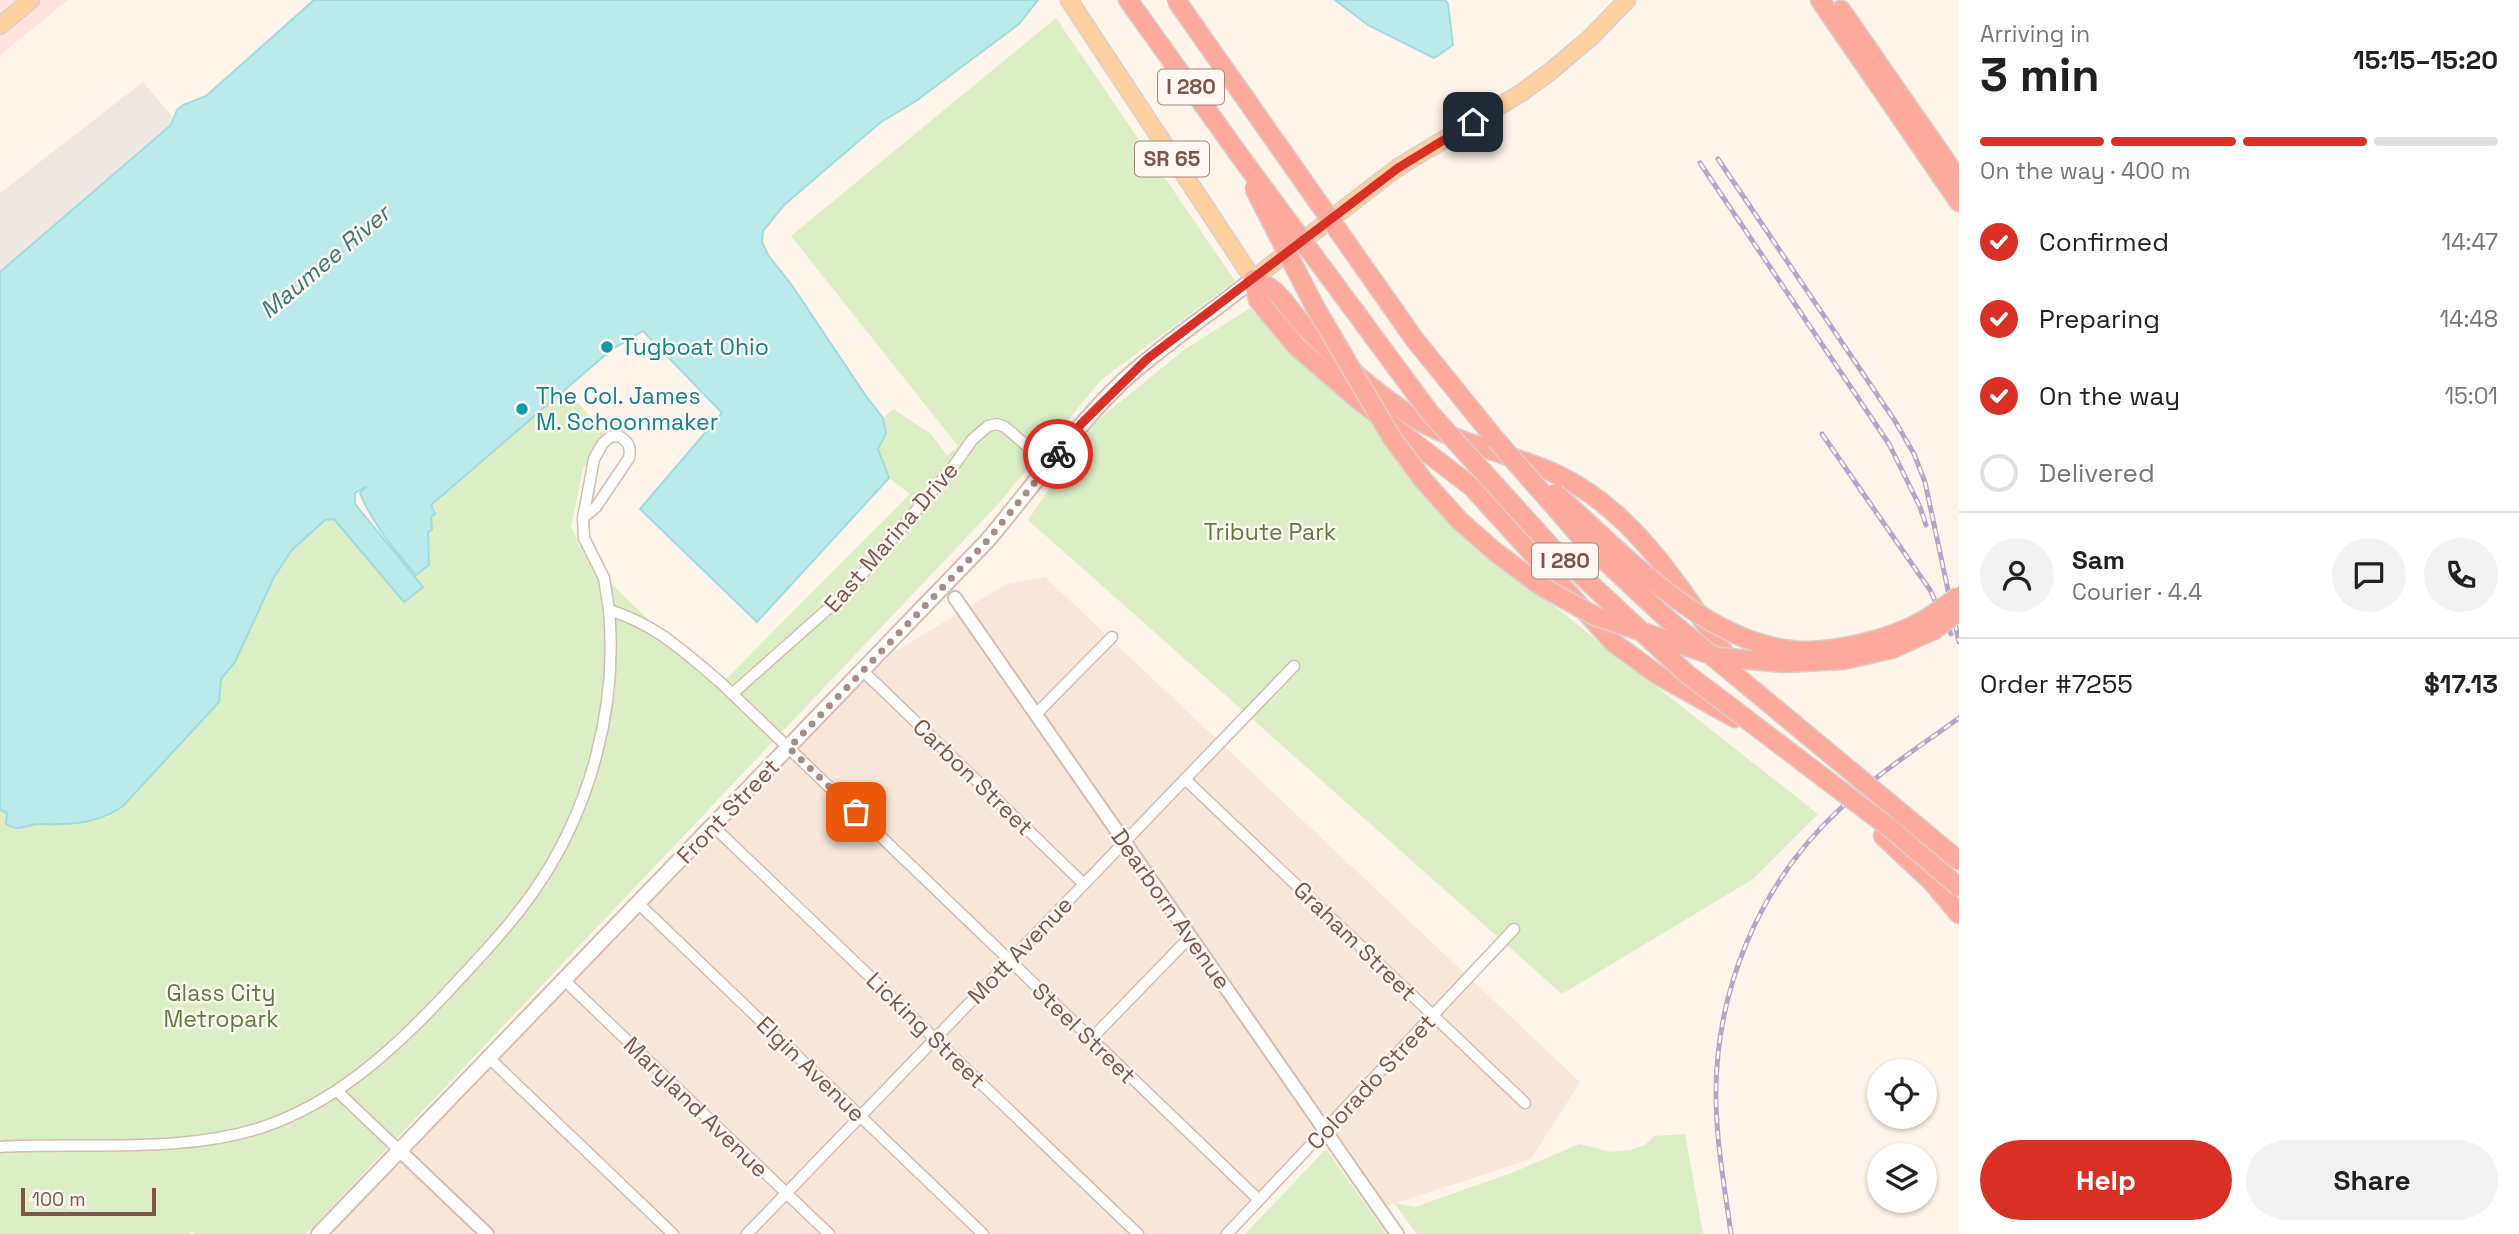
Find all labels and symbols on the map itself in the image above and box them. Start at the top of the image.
road number: I 280 [1158,70,1224,104]
pin [1443,92,1503,152]
road number: SR 65 [1135,142,1209,176]
water label: Maumee River [253,196,399,325]
place label: Tugboat Ohio [621,332,769,362]
marker: Tugboat Ohio [599,339,615,355]
place label: The Col. James M. Schoonmaker [536,381,718,437]
marker: The Col. James M. Schoonmaker [514,401,530,417]
courier [1023,419,1093,489]
street label: East Marina Drive [817,455,965,619]
park label: Tribute Park [1204,517,1336,547]
road number: I 280 [1532,544,1598,578]
street label: Carbon Street [906,712,1040,842]
street label: Front Street [670,752,786,870]
pin [826,782,886,842]
street label: Dearborn Avenue [1104,823,1238,995]
street label: Graham Street [1287,875,1423,1007]
street label: Mott Avenue [961,890,1079,1010]
street label: Licking Street [860,965,992,1095]
street label: Steel Street [1026,976,1142,1090]
park label: Glass City Metropark [163,978,279,1034]
street label: Colorado Street [1300,1008,1442,1156]
street label: Elgin Avenue [750,1010,872,1128]
street label: Maryland Avenue [617,1030,775,1184]
scale bar [21,1185,156,1217]

